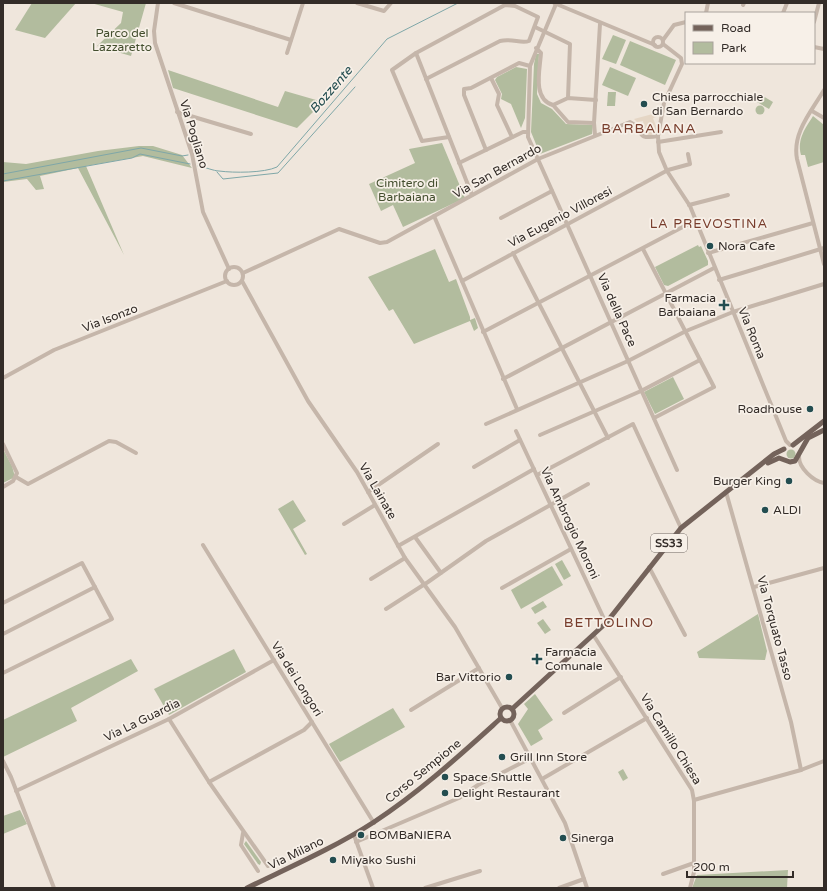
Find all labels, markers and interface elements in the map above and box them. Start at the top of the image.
legend [685,12,815,64]
text: Road [721,21,751,35]
park label: Parco del Lazzaretto [92,26,152,54]
text: Park [721,41,747,55]
water label: Bozzente [306,63,356,117]
place label: Chiesa parrocchiale di San Bernardo [652,90,763,118]
street label: Via Pogliano [177,98,211,170]
marker: Chiesa parrocchiale di San Bernardo [639,99,649,109]
district label: BARBAIANA [601,120,697,137]
street label: Via San Bernardo [450,141,544,201]
park label: Cimitero di Barbaiana [376,176,438,204]
street label: Via Eugenio Villoresi [506,184,614,250]
district label: LA PREVOSTINA [650,216,768,232]
place label: Nora Cafe [718,239,775,253]
marker: Nora Cafe [705,241,715,251]
street label: Via della Pace [595,271,640,349]
place label: Farmacia Barbaiana [658,291,716,319]
marker: Farmacia Barbaiana [719,300,729,310]
street label: Via Isonzo [80,301,140,335]
street label: Via Roma [735,305,769,361]
place label: Roadhouse [737,402,802,416]
marker: Roadhouse [805,404,815,414]
street label: Via Lainate [356,460,400,522]
street label: Via Ambrogio Moroni [538,465,602,581]
place label: Burger King [713,474,781,488]
marker: Burger King [784,476,794,486]
place label: ALDI [773,503,801,517]
marker: ALDI [760,505,770,515]
road number: SS33 [651,534,687,552]
street label: Via Torquato Tasso [754,574,796,682]
district label: BETTOLINO [564,614,654,631]
street label: Via dei Longori [268,639,326,719]
place label: Farmacia Comunale [545,645,603,673]
marker: Farmacia Comunale [532,654,542,664]
place label: Bar Vittorio [436,670,501,684]
marker: Bar Vittorio [504,672,514,682]
street label: Via Camillo Chiesa [637,691,705,787]
street label: Via La Guardia [102,696,182,744]
street label: Corso Sempione [382,736,464,806]
place label: Grill Inn Store [510,750,587,764]
marker: Grill Inn Store [497,752,507,762]
place label: Space Shuttle [453,770,532,784]
marker: Space Shuttle [440,772,450,782]
place label: Delight Restaurant [453,786,560,800]
marker: Delight Restaurant [440,788,450,798]
place label: BOMBaNIERA [369,828,452,842]
marker: BOMBaNIERA [356,830,366,840]
place label: Sinerga [571,831,614,845]
marker: Sinerga [558,833,568,843]
street label: Via Milano [266,834,326,872]
place label: Miyako Sushi [341,853,416,867]
scale bar [687,853,793,879]
marker: Miyako Sushi [328,855,338,865]
text: 200 m [693,860,730,874]

